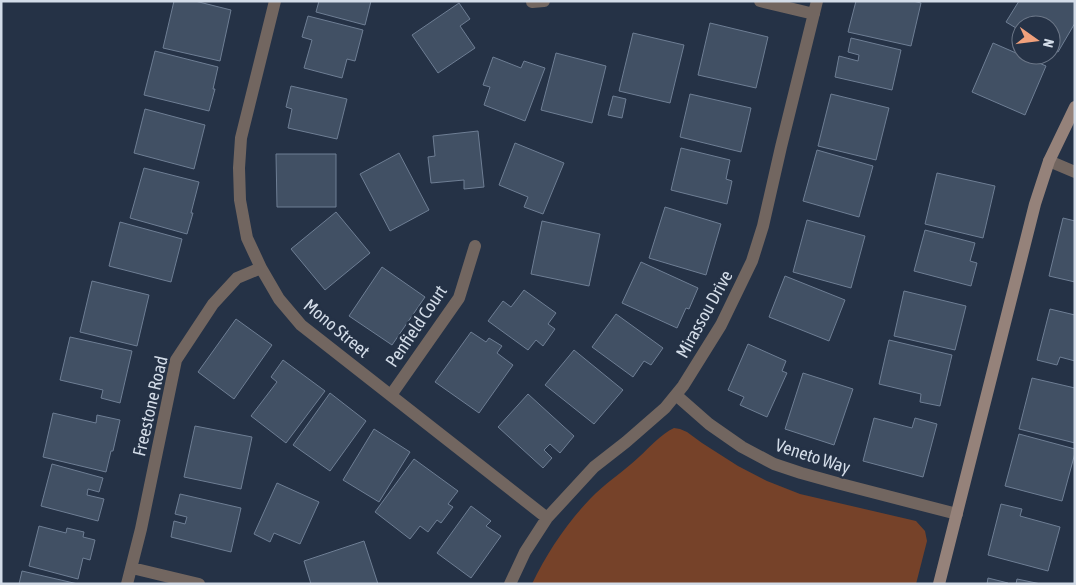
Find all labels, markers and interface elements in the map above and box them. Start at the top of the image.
north arrow [1011,15,1061,65]
text: N [1040,37,1057,49]
street label: Mirassou Drive [671,267,737,361]
street label: Penfield Court [381,281,451,371]
street label: Mono Street [300,294,374,362]
street label: Freestone Road [128,354,172,458]
street label: Veneto Way [773,434,853,478]

